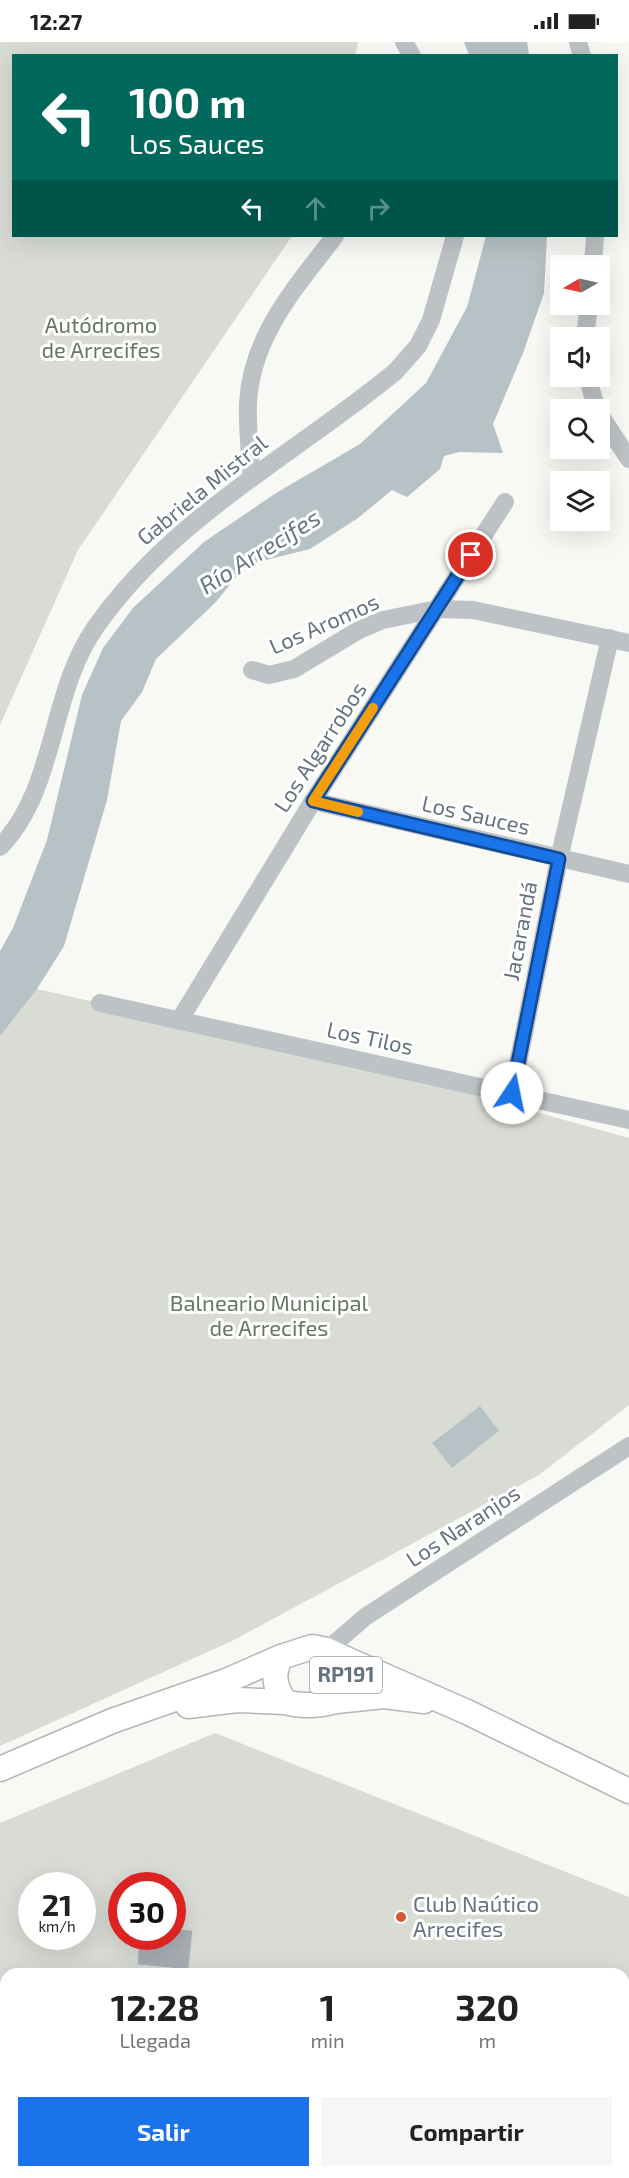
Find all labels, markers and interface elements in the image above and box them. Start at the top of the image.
text: 12:27 [30,8,82,34]
text: 100 m [129,76,246,126]
icon: left [30,78,108,156]
text: Los Sauces [129,127,264,159]
icon: left [236,192,269,225]
icon: ahead [299,192,332,225]
icon: right [362,192,395,225]
north arrow [550,255,610,315]
map controls [550,255,610,531]
park label: Autódromo de Arrecifes [41,311,161,362]
button: sound [550,327,610,387]
button: search [550,399,610,459]
street label: Gabriela Mistral [131,429,272,550]
button: layers [550,471,610,531]
water label: Río Arrecifes [193,502,325,599]
pin [445,529,496,580]
icon: arrive [454,538,487,571]
street label: Los Aromos [265,587,382,659]
street label: Los Algarrobos [267,677,371,816]
street label: Los Sauces [420,789,533,839]
street label: Jacarandá [497,879,541,983]
street label: Los Tilos [325,1015,416,1059]
position arrow [480,1061,544,1125]
park label: Balneario Municipal de Arrecifes [170,1289,369,1340]
street label: Los Naranjos [401,1479,525,1572]
road number: RP191 [310,1657,382,1693]
speed limit sign: 30 [108,1872,186,1950]
text: 21 [42,1886,72,1922]
place label: Club Naútico Arrecifes [413,1890,539,1941]
marker: Club Naútico Arrecifes [394,1910,408,1924]
text: km/h [38,1917,76,1935]
text: 12:28 [111,1985,200,2028]
text: 1 [320,1985,335,2028]
text: 320 [455,1985,519,2028]
text: Llegada [120,2028,191,2052]
text: min [310,2028,345,2052]
text: m [479,2028,496,2052]
button: Salir [18,2097,309,2166]
button: Compartir [321,2097,612,2166]

